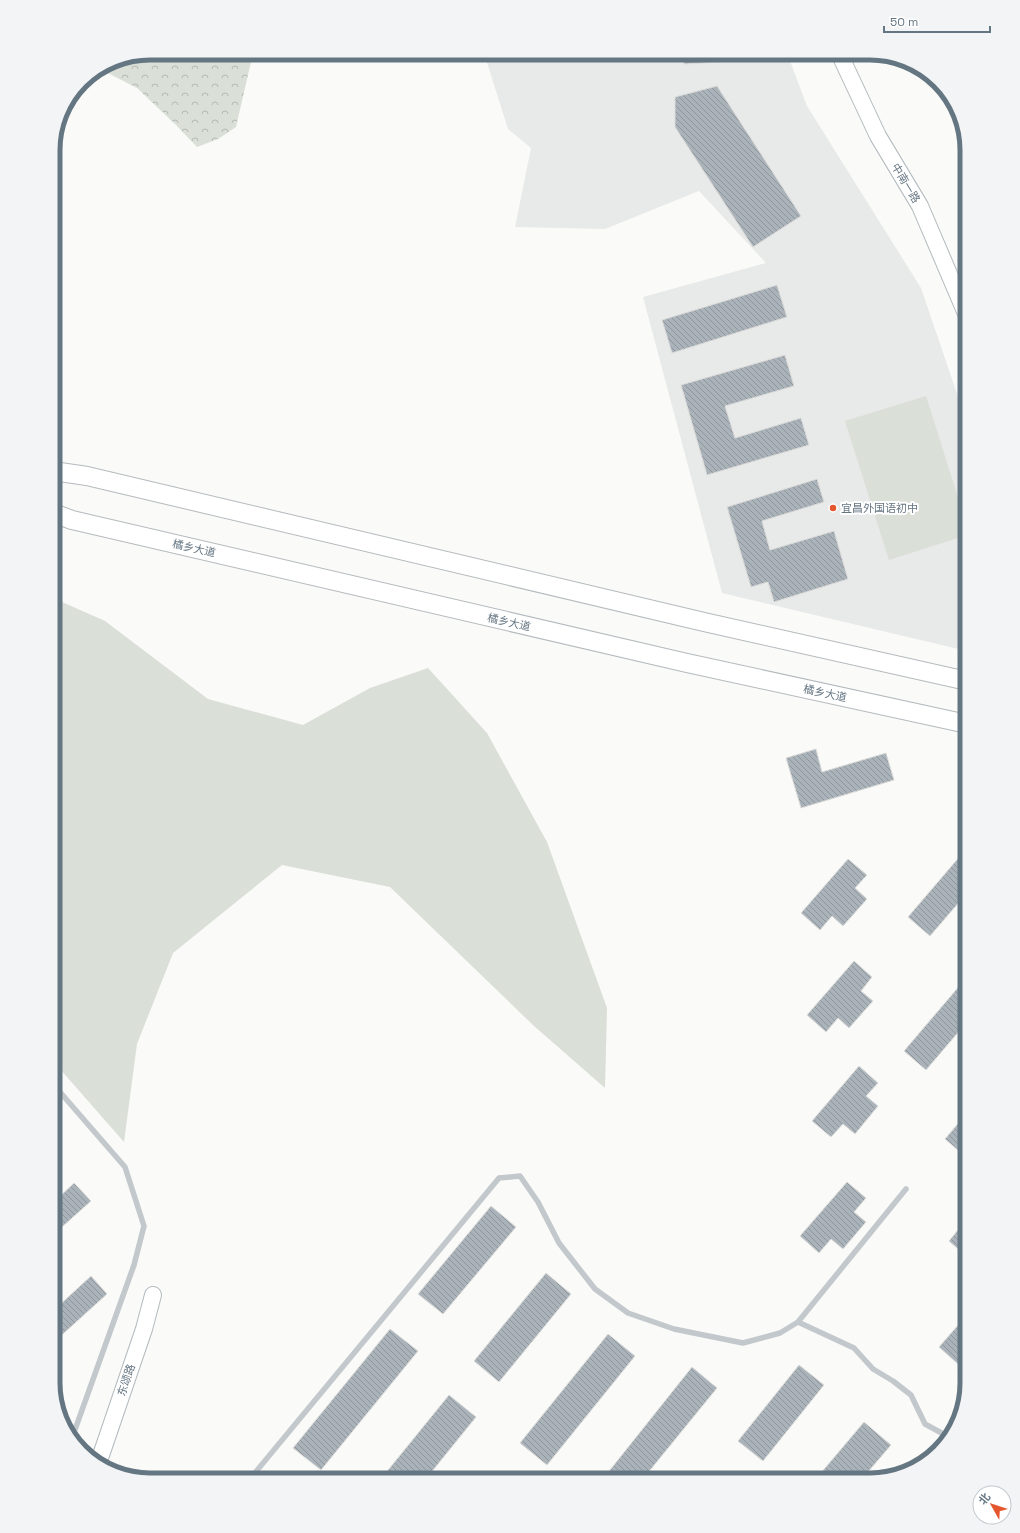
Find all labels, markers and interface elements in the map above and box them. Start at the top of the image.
scale bar [884,8,990,34]
text: 50 m [890,14,918,30]
street label: 中南一路 [889,161,923,205]
place label: 宜昌外国语初中 [841,501,918,515]
marker: 宜昌外国语初中 [828,503,838,513]
street label: 橘乡大道 [171,536,217,560]
street label: 橘乡大道 [486,610,532,634]
street label: 橘乡大道 [802,682,848,704]
street label: 东颂路 [114,1362,138,1398]
north arrow [972,1485,1012,1525]
text: 北 [975,1490,993,1507]

